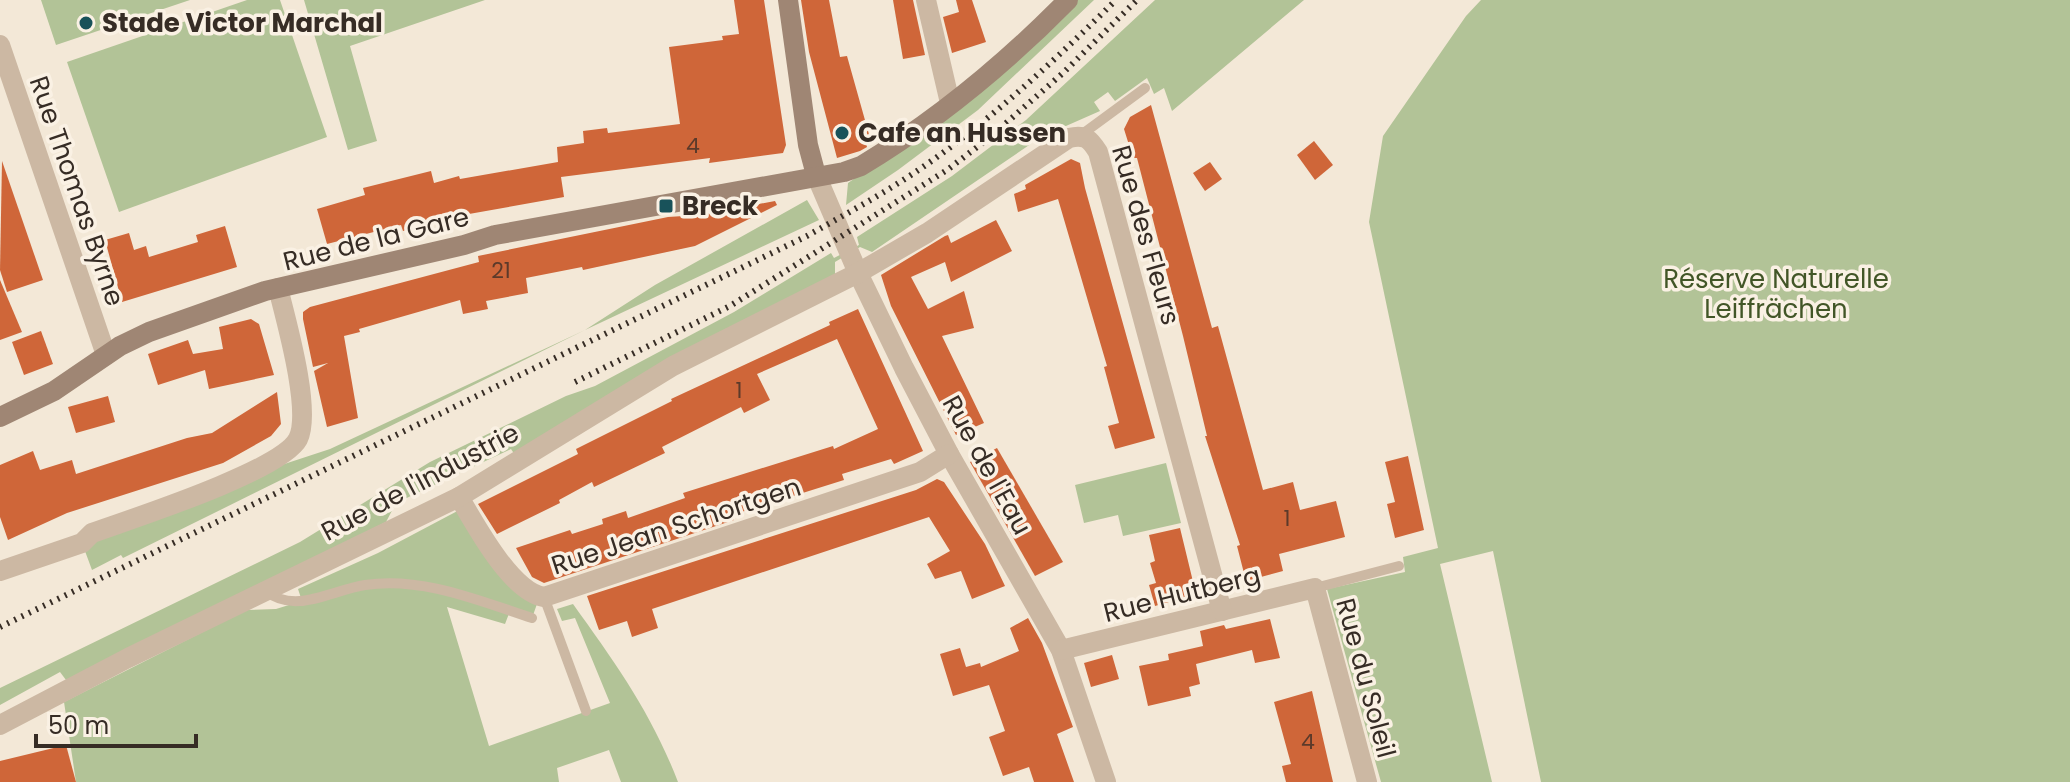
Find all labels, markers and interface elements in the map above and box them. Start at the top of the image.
place label: Stade Victor Marchal [102,5,383,41]
marker: Stade Victor Marchal [77,14,95,32]
street label: Rue Thomas Byrne [21,71,133,311]
place label: Cafe an Hussen [858,115,1066,151]
marker: Cafe an Hussen [833,124,851,142]
house number: 4 [686,130,700,161]
street label: Rue des Fleurs [1103,141,1189,329]
place label: Breck [682,188,758,224]
marker: Breck [657,197,675,215]
street label: Rue de la Gare [279,198,473,280]
house number: 21 [491,255,511,286]
park label: Réserve Naturelle Leiffrächen [1663,261,1889,327]
house number: 1 [735,375,743,406]
street label: Rue de l'Eau [934,389,1040,541]
street label: Rue de l'Industrie [315,415,525,549]
street label: Rue Jean Schortgen [547,469,805,583]
house number: 1 [1283,503,1291,534]
street label: Rue Hutberg [1100,557,1264,631]
street label: Rue du Soleil [1327,594,1405,762]
scale bar [36,698,196,748]
text: 50 m [48,709,109,742]
house number: 4 [1301,726,1315,757]

